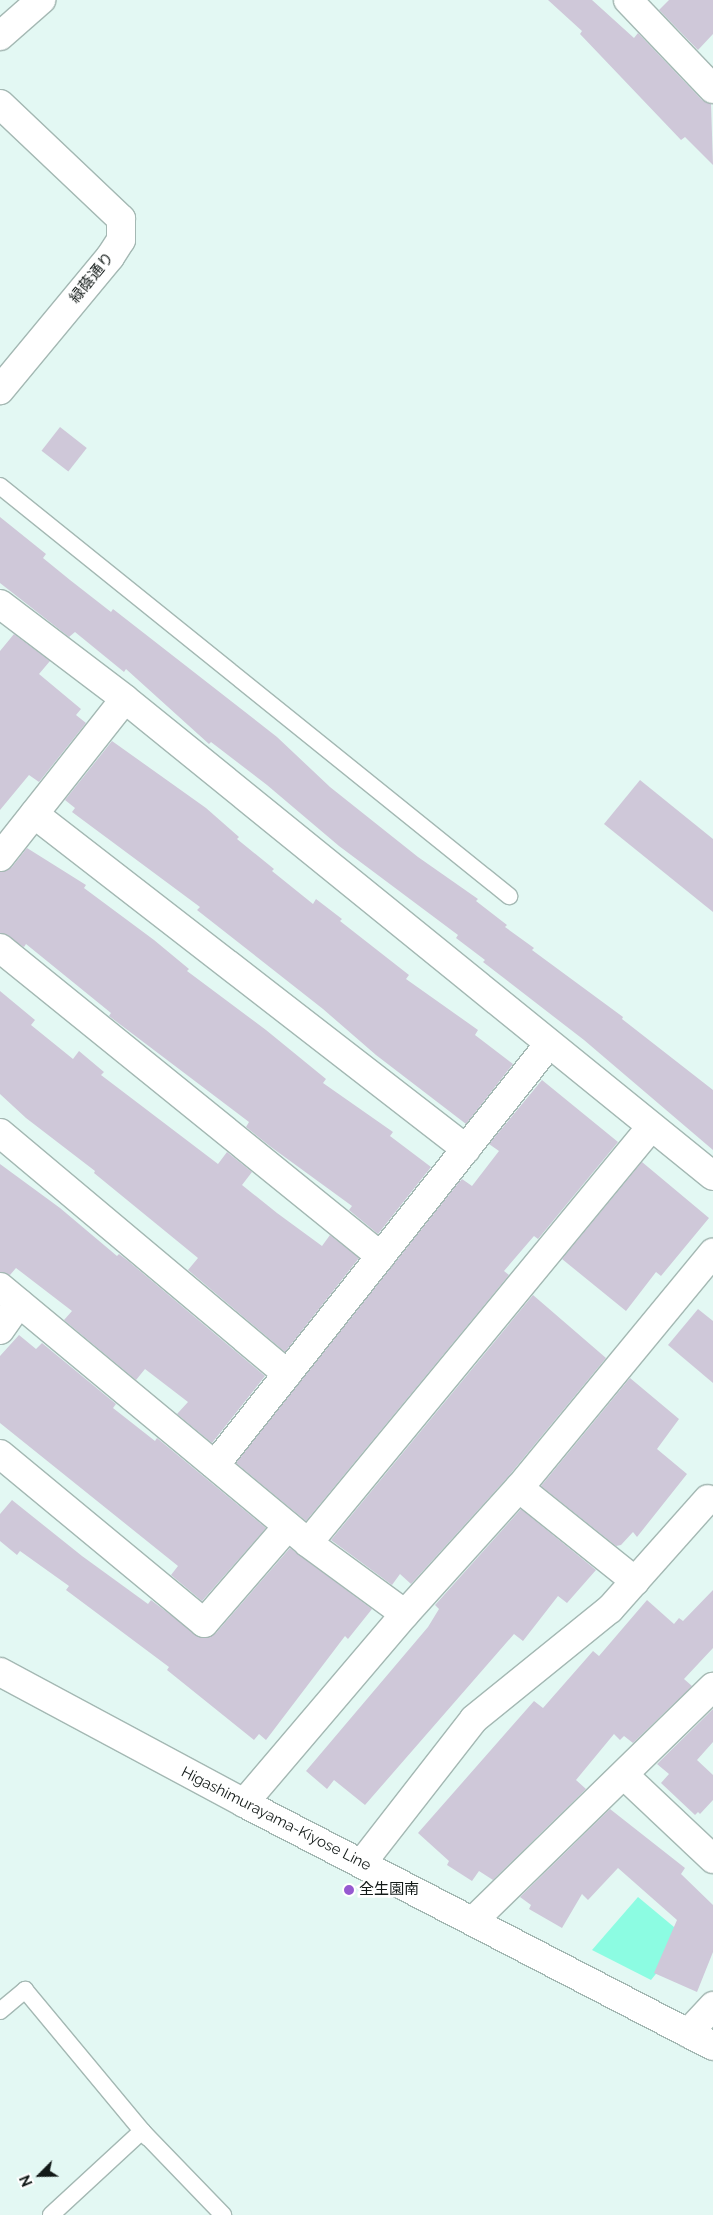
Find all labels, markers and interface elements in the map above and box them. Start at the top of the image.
street label: 緑蔭通り [66,249,118,307]
street label: Higashimurayama-Kiyose Line [178,1763,374,1875]
place label: 全生園南 [359,1881,419,1899]
marker: 全生園南 [343,1884,355,1896]
north arrow [15,2150,65,2200]
text: N [17,2173,36,2189]

